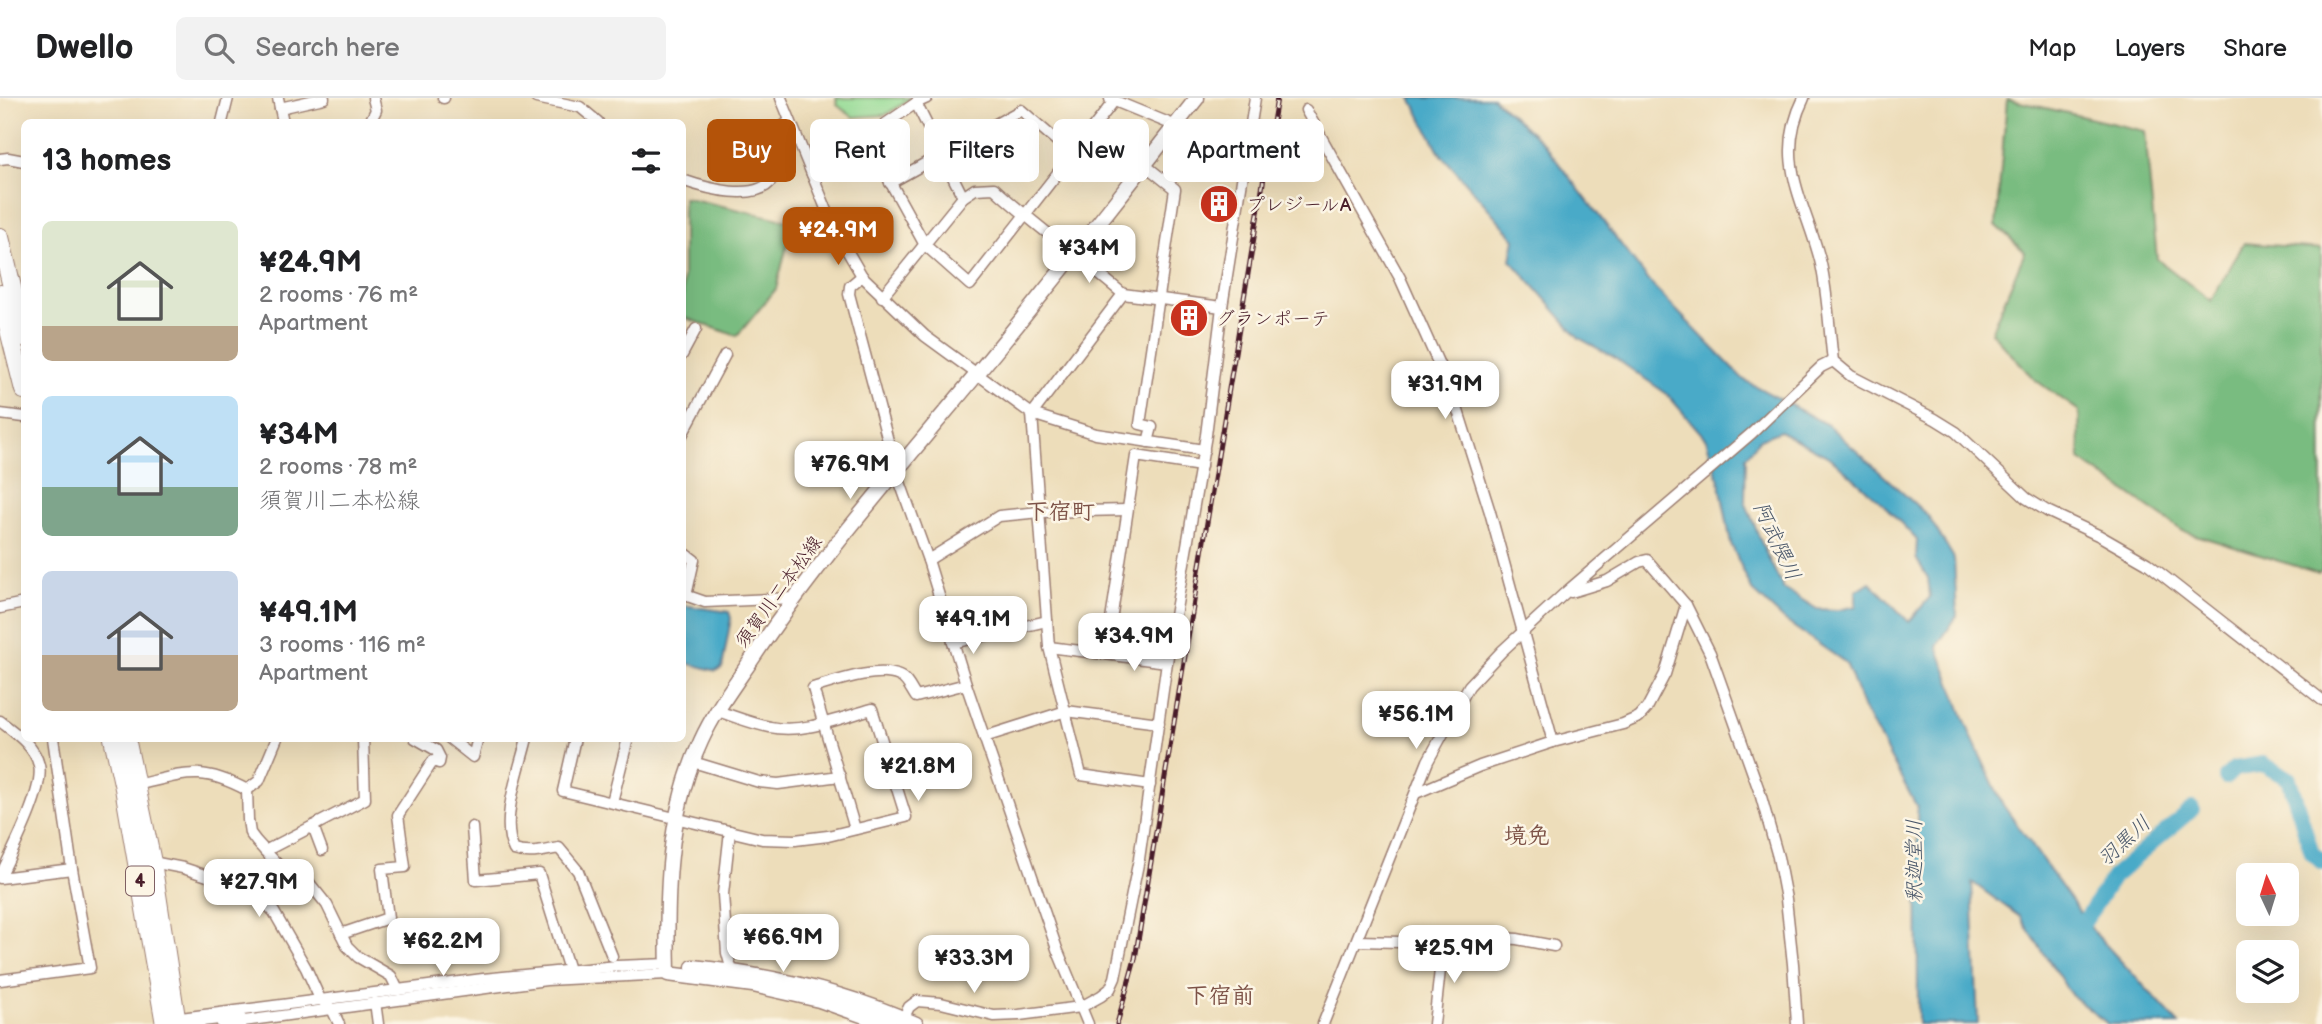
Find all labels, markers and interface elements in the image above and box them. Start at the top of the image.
search box [176,17,666,80]
text: Dwello [35,28,134,68]
icon: search [200,29,238,67]
text: Search here [256,33,400,64]
text: Map [2028,34,2076,63]
text: Layers [2114,34,2185,63]
text: Share [2223,34,2287,63]
chip: Buy [707,119,796,182]
chip: Rent [810,119,910,182]
chip: Filters [924,119,1039,182]
chip: New [1053,119,1149,182]
chip: Apartment [1163,119,1324,182]
icon: filters [627,142,665,180]
text: 13 homes [42,143,171,179]
building icon: プレジールA [1198,183,1240,225]
place label: プレジールA [1246,194,1352,217]
pin: ¥24.9M [781,208,895,267]
text: ¥24.9M [799,216,877,244]
pin: ¥34M [1048,226,1130,285]
text: ¥34M [1059,234,1119,262]
text: ¥24.9M [259,245,362,281]
icon: home [98,249,182,333]
text: 2 rooms · 76 m² [259,281,418,309]
building icon: グランポーテ [1168,297,1210,339]
place label: グランポーテ [1216,308,1330,331]
text: Apartment [259,309,368,337]
pin: ¥31.9M [1388,362,1502,421]
text: ¥31.9M [1407,370,1483,398]
text: ¥34M [259,417,339,453]
icon: home [98,424,182,508]
pin: ¥76.9M [793,442,907,501]
text: ¥76.9M [811,450,889,478]
text: 2 rooms · 78 m² [259,453,417,481]
text: 須賀川二本松線 [259,487,420,515]
district label: 下宿町 [1026,498,1095,526]
water label: 阿武隈川 [1747,498,1806,585]
street label: 須賀川二本松線 [731,531,828,652]
text: ¥49.1M [259,595,358,631]
pin: ¥49.1M [916,596,1030,656]
icon: home [98,599,182,683]
text: ¥49.1M [935,605,1011,633]
pin: ¥34.9M [1077,614,1191,673]
text: ¥34.9M [1094,622,1174,650]
text: 3 rooms · 116 m² [259,631,426,659]
text: Apartment [259,659,368,687]
pin: ¥56.1M [1359,692,1473,751]
text: ¥56.1M [1378,700,1454,728]
pin: ¥21.8M [861,744,975,803]
text: ¥21.8M [880,752,956,780]
water label: 羽黒川 [2093,811,2156,872]
water label: 釈迦堂川 [1902,819,1927,903]
district label: 境免 [1504,822,1550,850]
pin: ¥27.9M [202,860,316,919]
north arrow [2236,863,2300,926]
map controls [2236,863,2299,1003]
road number: 4 [126,866,154,896]
text: ¥27.9M [220,868,298,896]
pin: ¥66.9M [726,914,840,974]
pin: ¥62.2M [386,918,500,978]
text: ¥66.9M [743,923,823,951]
pin: ¥25.9M [1397,926,1511,985]
text: ¥62.2M [403,927,483,955]
text: ¥25.9M [1414,934,1494,962]
pin: ¥33.3M [917,936,1031,995]
button: layers [2236,940,2299,1003]
text: ¥33.3M [934,944,1014,972]
district label: 下宿前 [1186,982,1255,1010]

